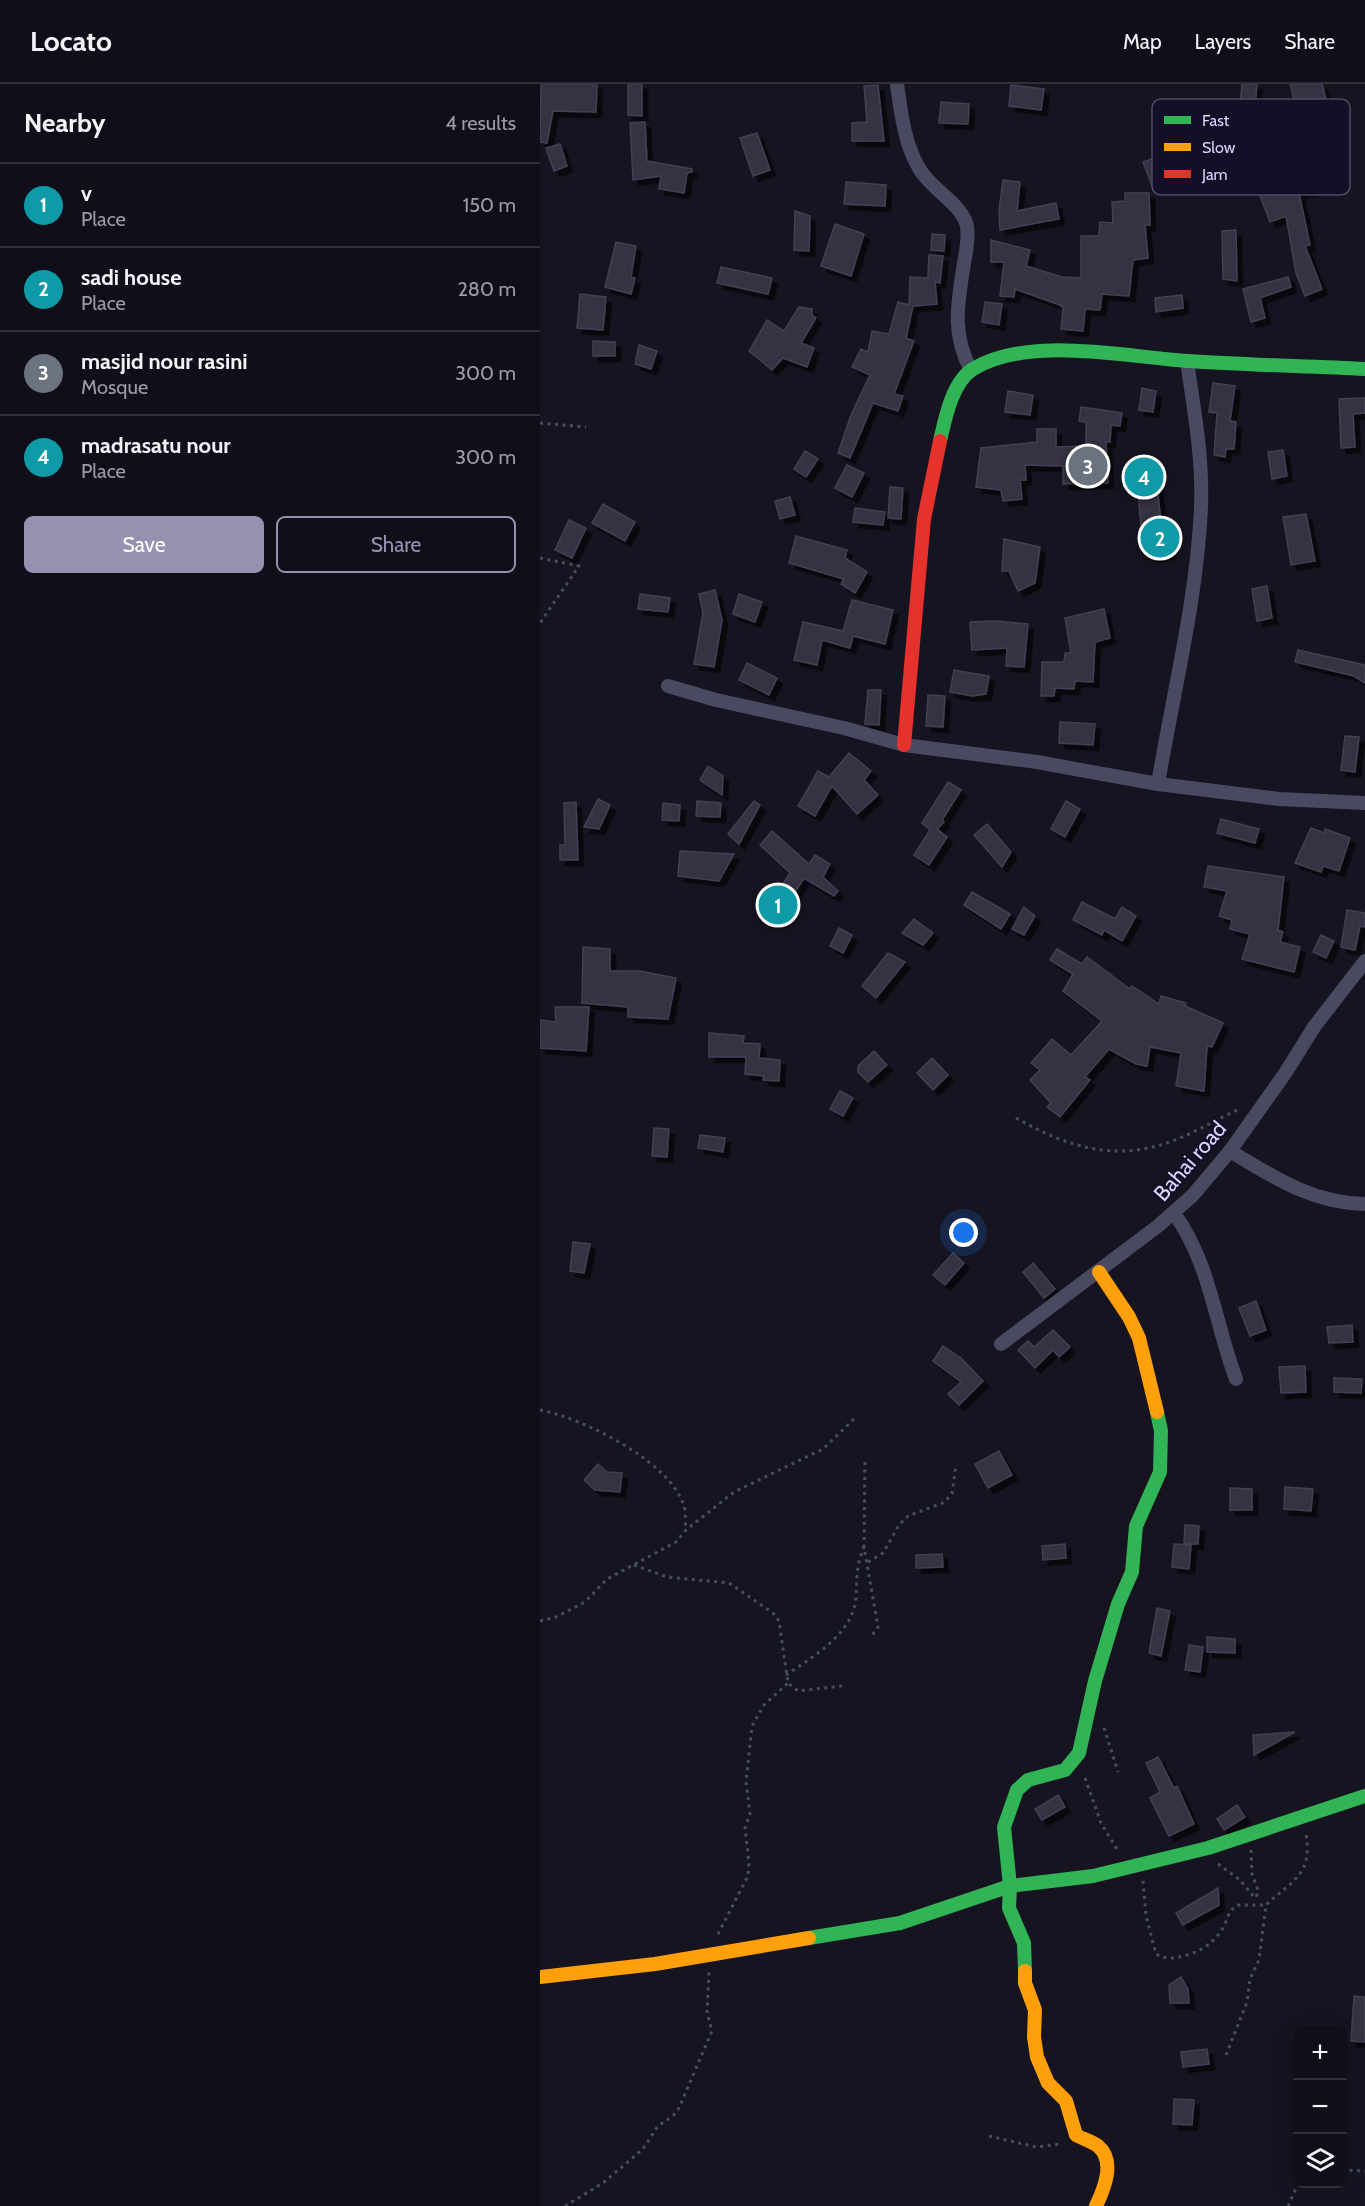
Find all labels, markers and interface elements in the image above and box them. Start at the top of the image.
text: Locato [30,24,112,58]
text: Map [1123,29,1162,54]
text: Layers [1195,29,1251,54]
text: Share [1284,29,1335,54]
legend [1152,99,1350,195]
text: Nearby [24,107,105,139]
text: 4 results [445,111,516,135]
text: Fast [1202,111,1230,130]
text: Slow [1202,138,1236,157]
text: Jam [1201,165,1228,184]
text: v [81,180,92,207]
text: 1 [40,193,47,217]
text: 150 m [463,193,516,217]
text: Place [81,207,126,231]
text: sadi house [81,264,182,291]
text: 2 [38,277,49,301]
text: 280 m [457,277,516,301]
text: Place [81,291,126,315]
text: masjid nour rasini [81,348,248,375]
text: 3 [38,361,49,385]
text: 300 m [455,361,516,385]
text: Mosque [81,375,148,399]
text: madrasatu nour [81,432,231,459]
pin: 3 [1068,444,1108,488]
text: 4 [37,445,50,469]
text: 300 m [455,445,516,469]
pin: 4 [1124,454,1164,500]
text: Place [81,459,126,483]
button: Save [24,516,264,573]
button: Share [276,516,516,573]
pin: 2 [1140,516,1180,560]
pin: 1 [758,882,798,928]
street label: Bahai road [1148,1115,1232,1207]
your location [949,1218,978,1247]
map controls [1293,2026,1347,2188]
button: + [1293,2026,1347,2080]
button: − [1293,2080,1347,2134]
button: layers [1293,2134,1347,2188]

